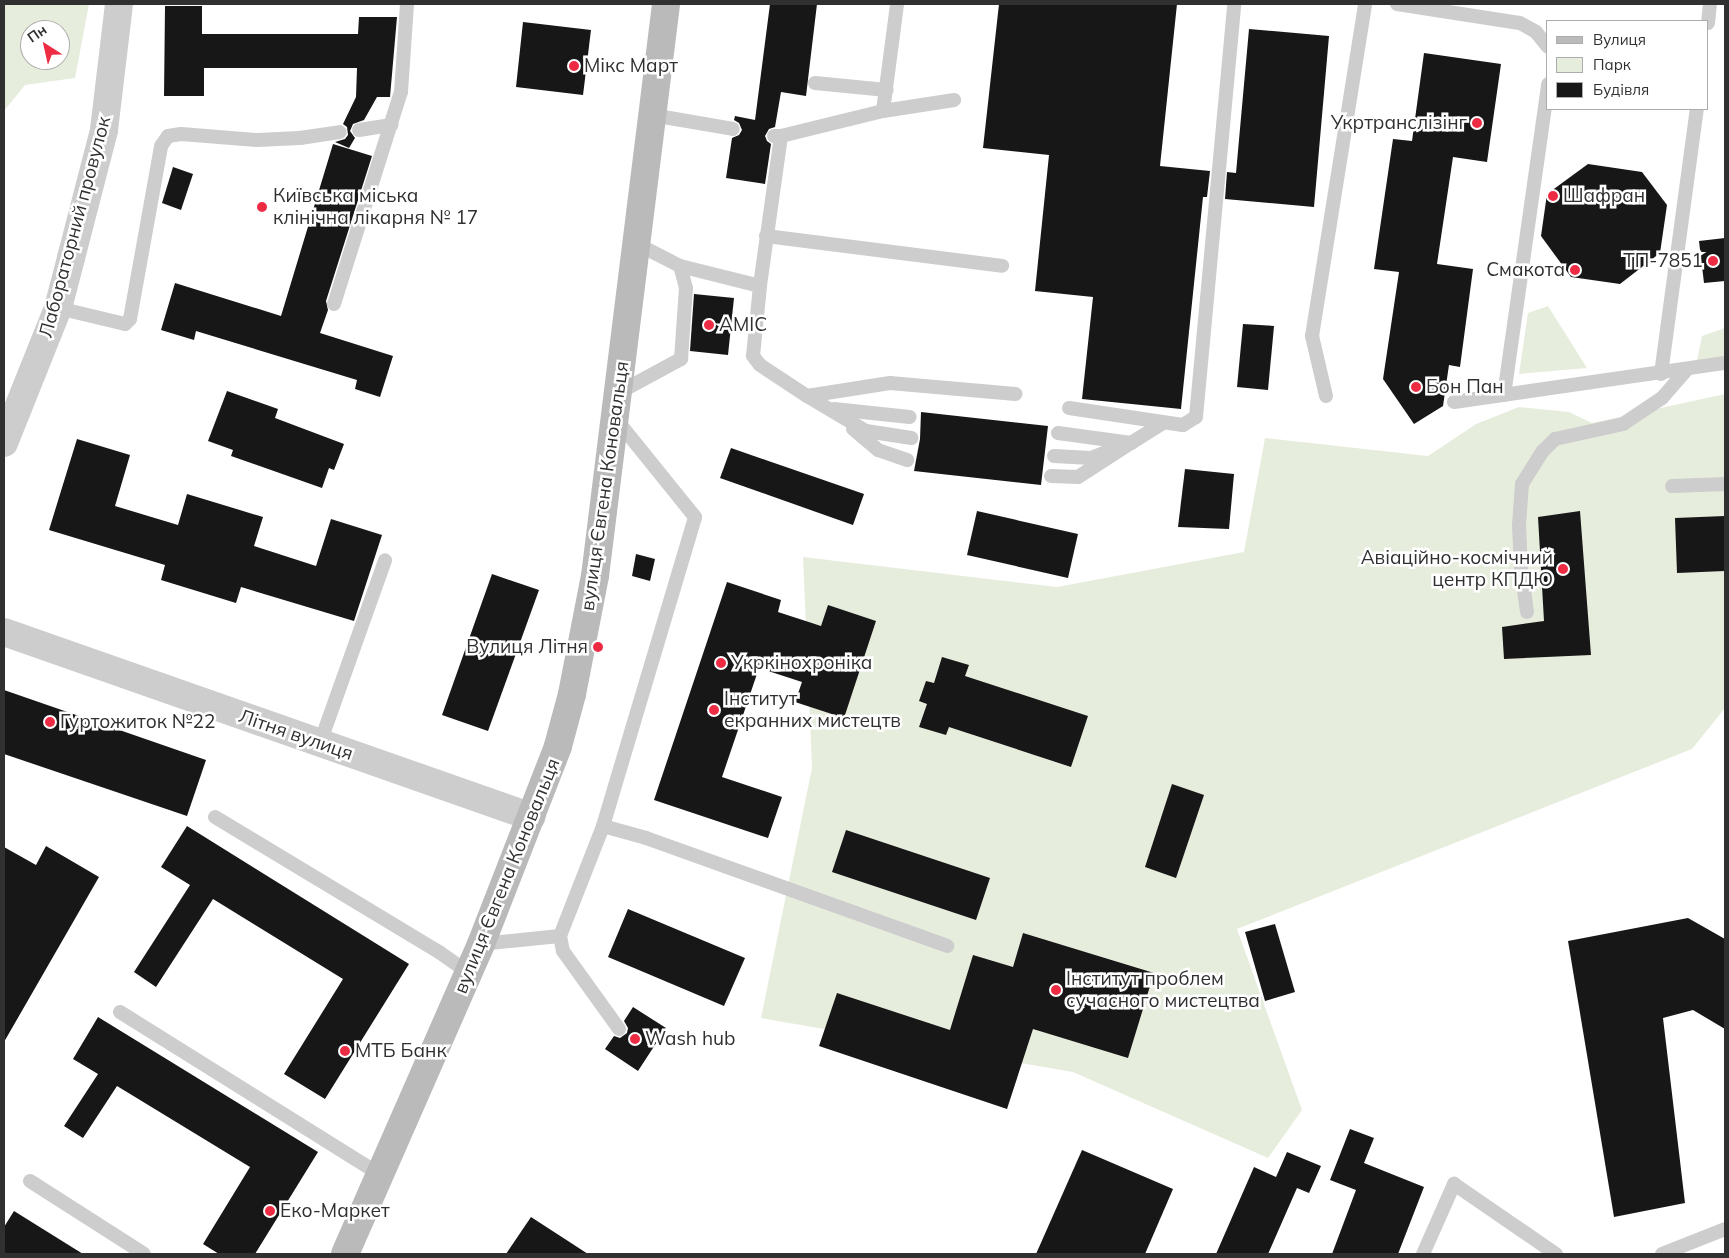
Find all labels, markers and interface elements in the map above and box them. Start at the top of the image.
north arrow [20,20,70,70]
legend [1546,20,1709,110]
text: Пн [24,21,50,46]
text: Вулиця [1593,30,1646,49]
place label: Мікс Март [584,55,678,77]
text: Парк [1593,55,1631,74]
marker: Мікс Март [568,60,580,72]
text: Будівля [1593,80,1649,99]
place label: Укртранслізінг [1331,112,1467,134]
street label: Лабораторний провулок [34,114,116,340]
marker: Укртранслізінг [1471,117,1483,129]
place label: Київська міська клінічна лікарня № 17 [273,185,478,229]
place label: Шафран [1563,185,1645,207]
marker: Шафран [1547,190,1559,202]
marker: Київська міська клінічна лікарня № 17 [255,200,269,214]
place label: ТП-7851 [1623,250,1703,272]
marker: ТП-7851 [1707,255,1719,267]
place label: Смакота [1486,259,1565,281]
marker: Смакота [1569,264,1581,276]
place label: AMIC [719,314,767,336]
marker: AMIC [703,319,715,331]
street label: вулиця Євгена Коновальця [576,360,634,612]
place label: Бон Пан [1426,376,1504,398]
marker: Бон Пан [1410,381,1422,393]
place label: Авіаційно-космічний центр КПДЮ [1361,547,1553,591]
marker: Авіаційно-космічний центр КПДЮ [1557,563,1569,575]
place label: Вулиця Літня [466,636,588,658]
marker: Вулиця Літня [592,641,604,653]
place label: Укркінохроніка [731,652,872,674]
marker: Укркінохроніка [715,657,727,669]
place label: Інститут екранних мистецтв [724,688,901,732]
marker: Інститут екранних мистецтв [708,704,720,716]
street label: Літня вулиця [236,705,356,765]
place label: Гуртожиток №22 [60,711,215,733]
marker: Гуртожиток №22 [44,716,56,728]
street label: вулиця Євгена Коновальця [449,755,565,997]
place label: Інститут проблем сучасного мистецтва [1066,968,1260,1012]
marker: Інститут проблем сучасного мистецтва [1050,984,1062,996]
place label: Wash hub [645,1028,735,1050]
marker: Wash hub [629,1033,641,1045]
place label: МТБ Банк [355,1040,447,1062]
marker: МТБ Банк [339,1045,351,1057]
place label: Еко-Маркет [280,1200,390,1222]
marker: Еко-Маркет [264,1205,276,1217]

